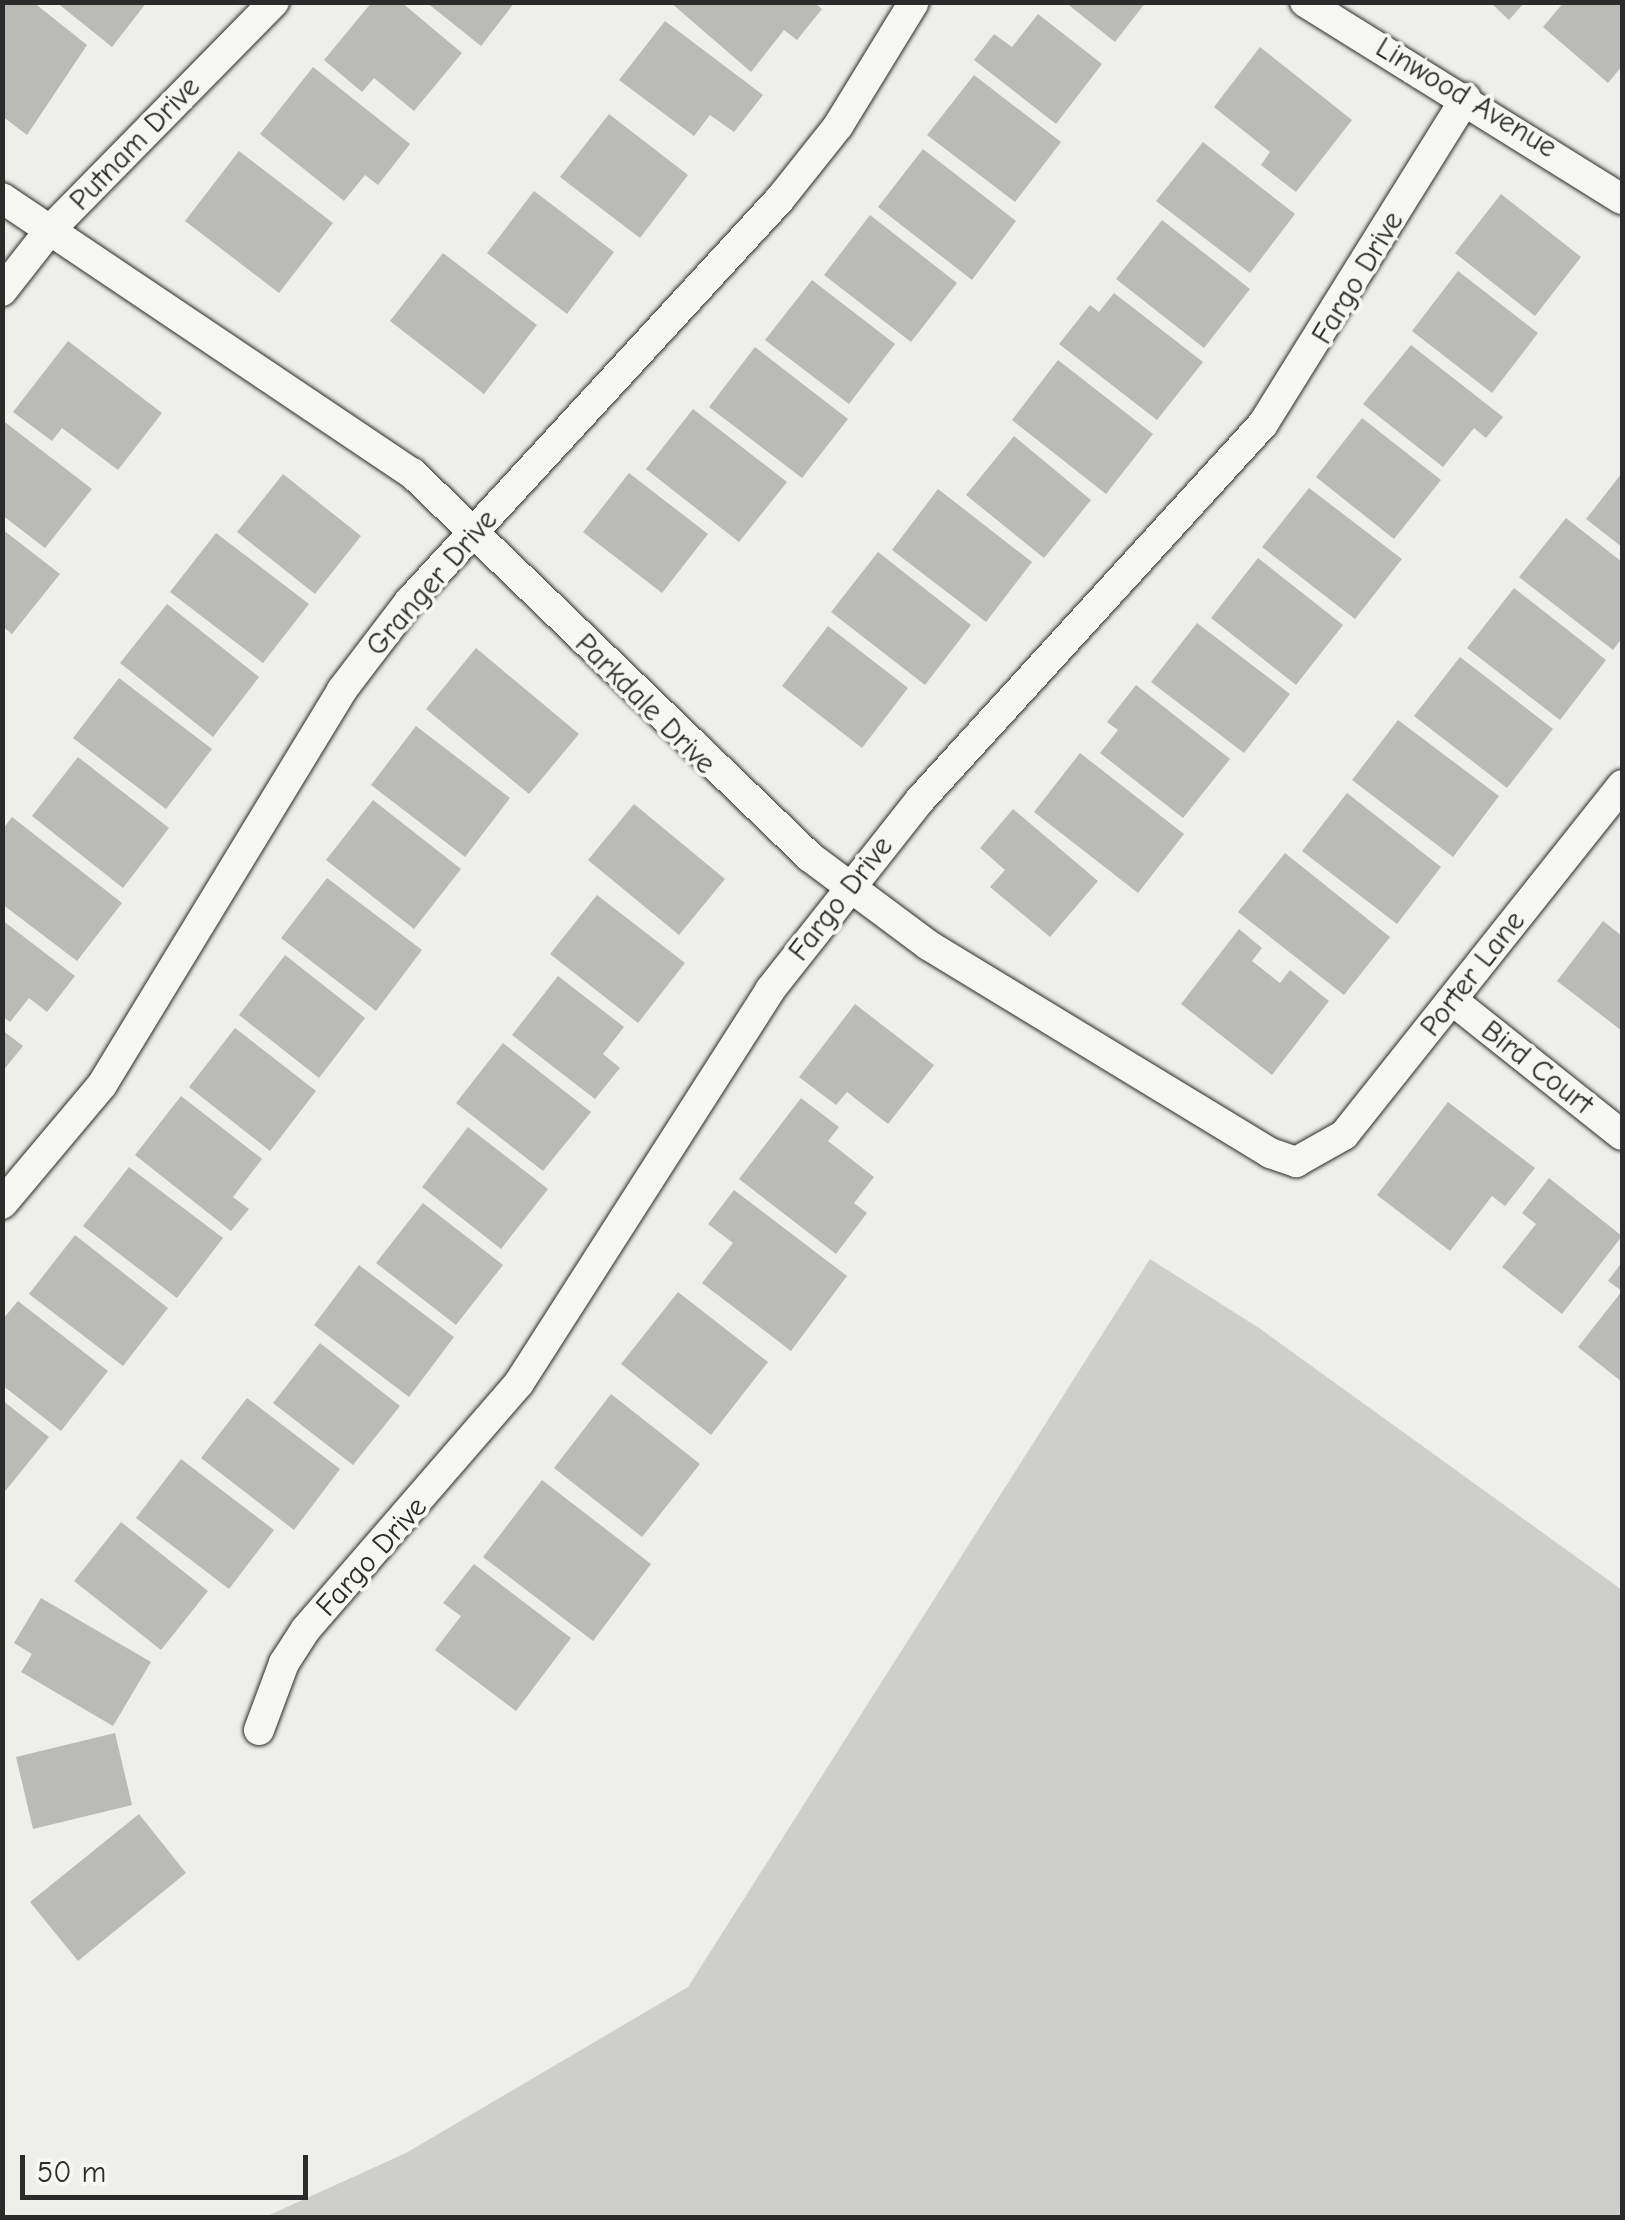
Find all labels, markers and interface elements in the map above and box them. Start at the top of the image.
street label: Linwood Avenue [1369,30,1563,166]
street label: Putnam Drive [62,70,208,218]
street label: Fargo Drive [1304,205,1412,351]
street label: Granger Drive [359,502,505,664]
street label: Parkdale Drive [567,626,723,782]
street label: Fargo Drive [781,829,901,969]
street label: Porter Lane [1413,904,1533,1044]
street label: Bird Court [1474,1013,1600,1123]
street label: Fargo Drive [309,1490,435,1624]
scale bar [25,2135,312,2197]
text: 50 m [37,2155,106,2190]

